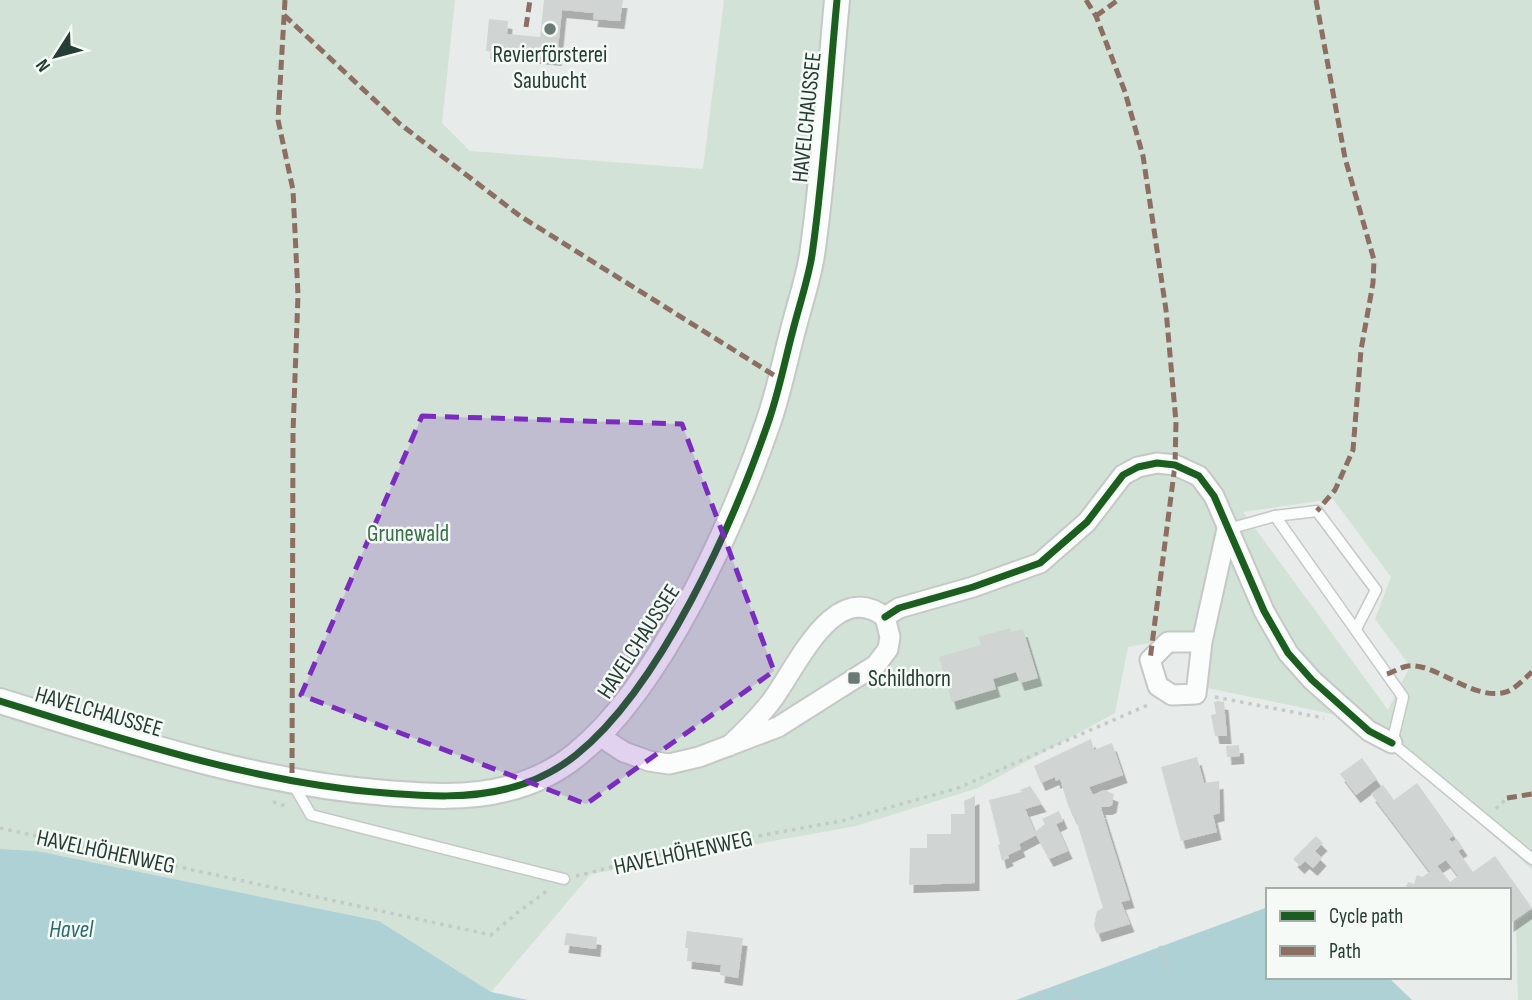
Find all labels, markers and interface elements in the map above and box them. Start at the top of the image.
north arrow [21,21,91,91]
marker: Revierförsterei Saubucht [542,21,558,37]
place label: Revierförsterei Saubucht [493,41,607,95]
street label: HAVELCHAUSSEE [786,50,828,184]
text: N [31,54,56,76]
park label: Grunewald [367,520,449,548]
street label: HAVELCHAUSSEE [591,579,686,704]
place label: Schildhorn [868,665,951,693]
marker: Schildhorn [846,670,862,686]
street label: HAVELCHAUSSEE [32,680,166,743]
street label: HAVELHÖHENWEG [34,824,178,880]
street label: HAVELHÖHENWEG [611,825,755,881]
legend [1266,888,1511,979]
text: Cycle path [1329,904,1403,929]
water label: Havel [49,915,94,944]
text: Path [1329,939,1361,964]

